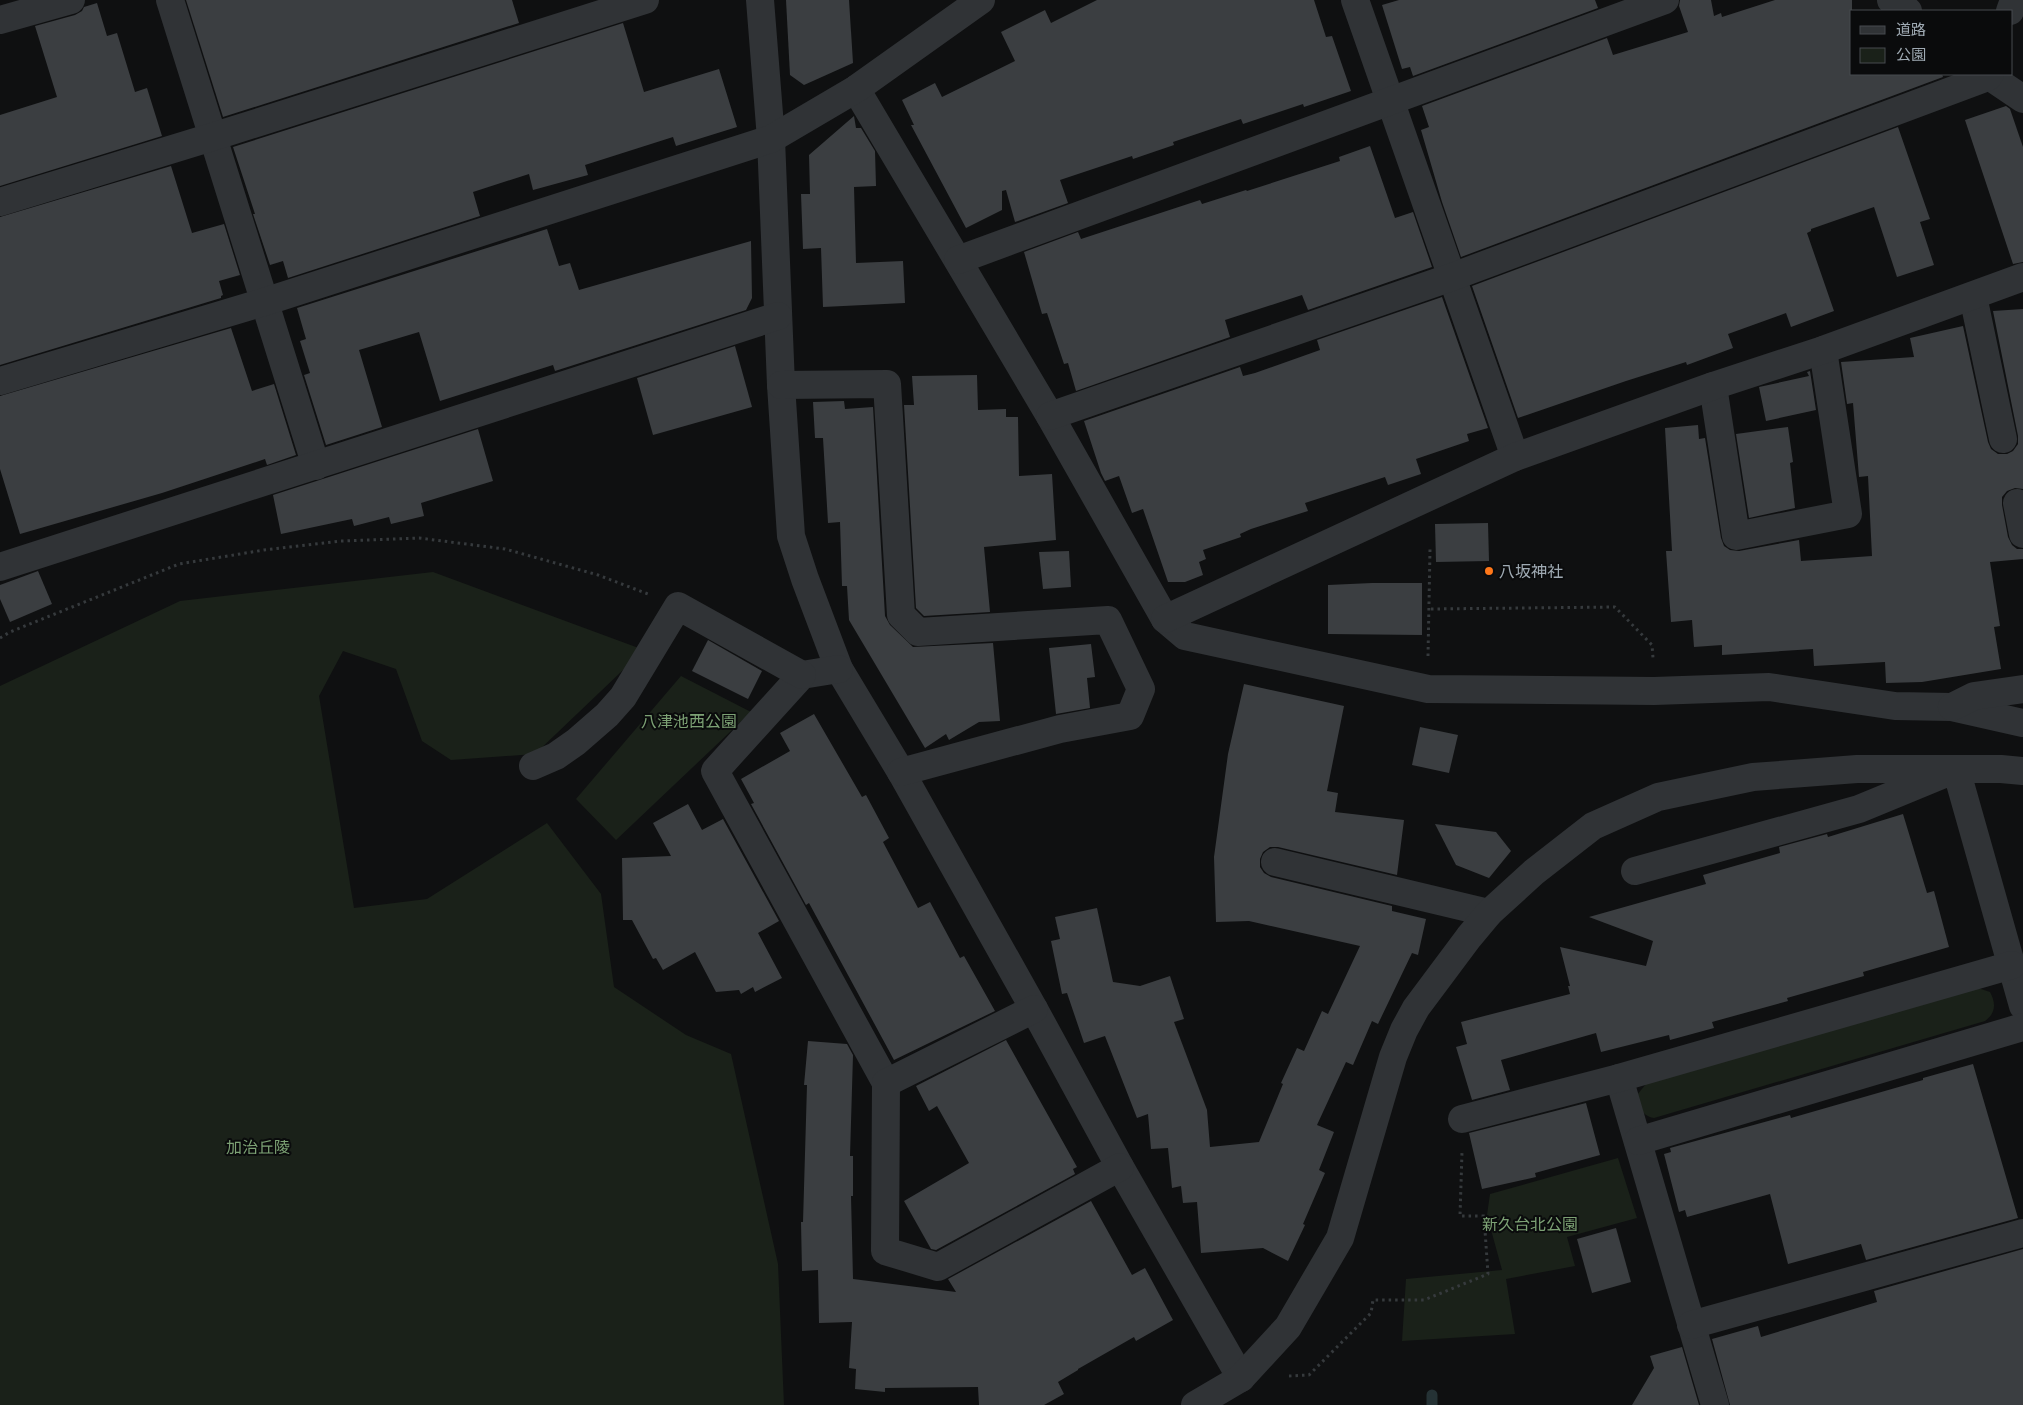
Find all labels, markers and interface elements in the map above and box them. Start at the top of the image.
legend [1850,10,2013,75]
text: 道路 [1896,21,1926,39]
text: 公園 [1896,46,1926,64]
place label: 八坂神社 [1499,562,1563,581]
marker: 八坂神社 [1483,565,1495,577]
park label: 八津池西公園 [641,712,737,731]
park label: 加治丘陵 [226,1138,290,1157]
park label: 新久台北公園 [1482,1215,1578,1234]

